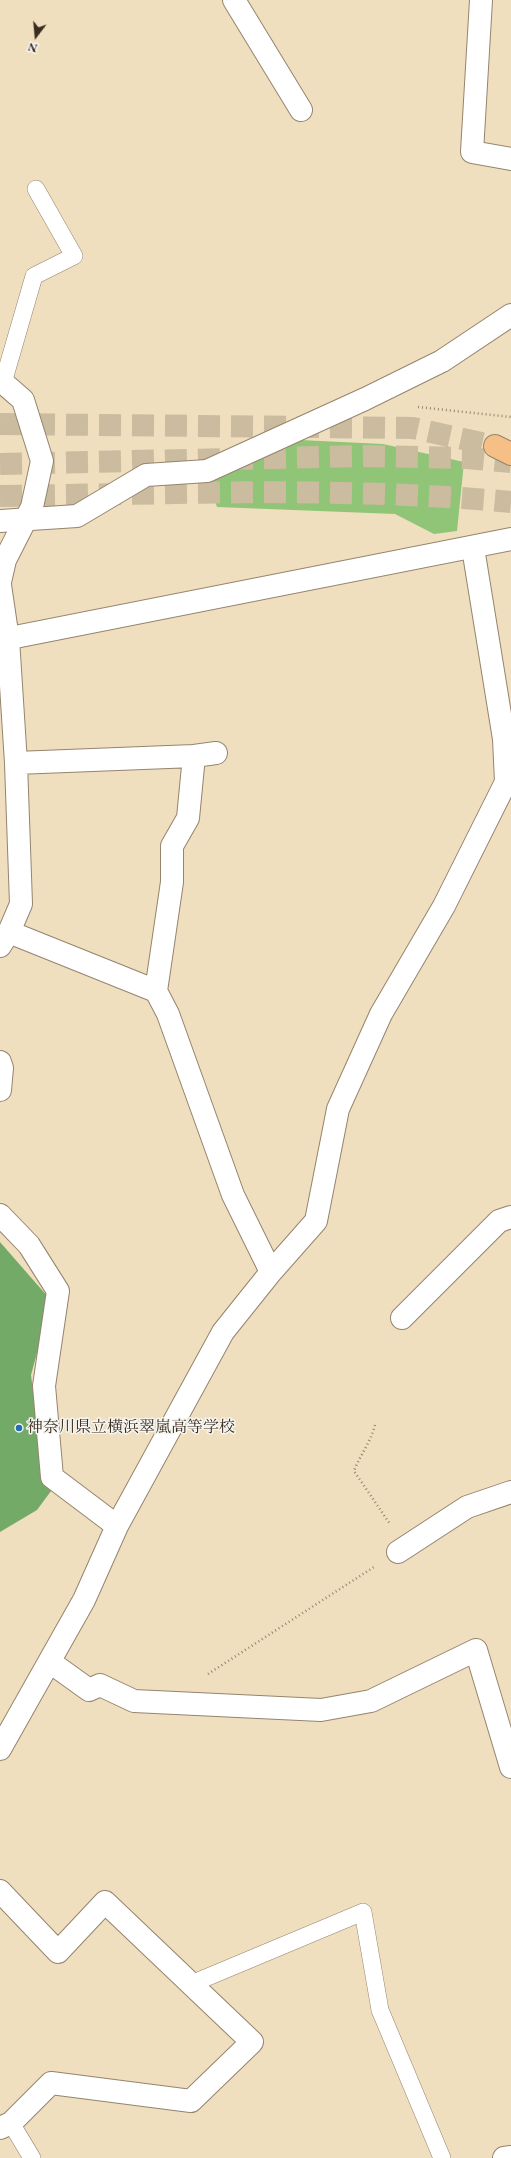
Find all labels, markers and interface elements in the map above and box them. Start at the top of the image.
north arrow [16,16,56,56]
text: N [26,40,39,55]
place label: 神奈川県立横浜翠嵐高等学校 [27,1418,235,1438]
marker: 神奈川県立横浜翠嵐高等学校 [14,1423,24,1433]

